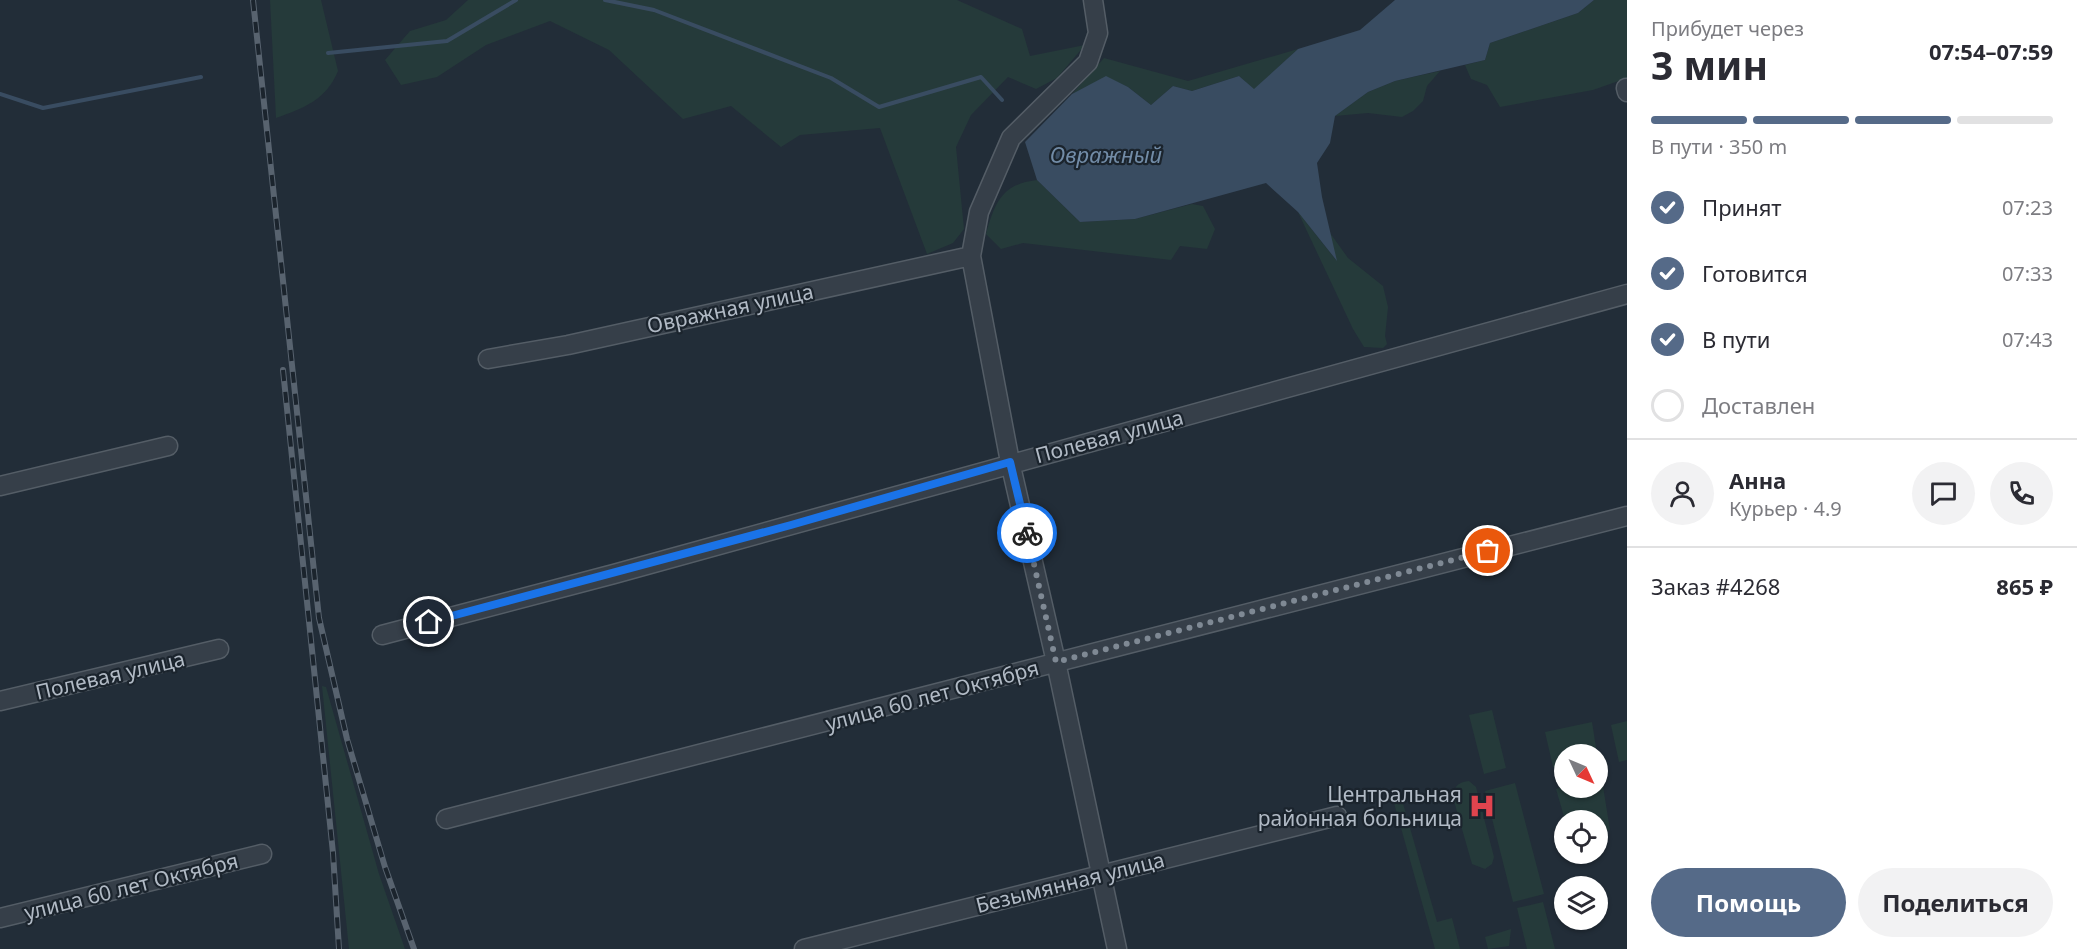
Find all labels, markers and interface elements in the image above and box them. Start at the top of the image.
text: Прибудет через [1651,15,1804,42]
text: 07:54–07:59 [1929,36,2053,66]
text: 3 мин [1651,38,1768,91]
text: В пути · 350 m [1651,133,1787,160]
water label: Овражный [1050,139,1163,169]
icon: check [1651,191,1684,224]
text: Принят [1702,192,1782,222]
text: 07:23 [2002,194,2053,221]
icon: check [1651,257,1684,290]
text: Готовится [1702,258,1808,288]
text: 07:33 [2002,260,2053,287]
street label: Овражная улица [644,277,816,339]
icon: check [1651,323,1684,356]
text: В пути [1702,324,1770,354]
text: 07:43 [2002,326,2053,353]
text: Доставлен [1702,390,1815,420]
street label: Полевая улица [1032,403,1186,469]
button: person [1651,462,1714,525]
button: chat [1912,462,1975,525]
button: phone [1990,462,2053,525]
text: Анна [1729,465,1786,495]
text: Курьер · 4.9 [1729,495,1842,522]
courier [997,503,1057,563]
icon: bike [1011,517,1044,550]
pin [1462,525,1513,576]
icon: bag [1471,534,1504,567]
text: Заказ #4268 [1651,571,1780,601]
text: 865 ₽ [1996,571,2053,601]
pin [403,596,454,647]
icon: home [412,605,445,638]
street label: Полевая улица [33,644,187,706]
street label: улица 60 лет Октября [822,653,1042,737]
north arrow [1554,744,1608,798]
map controls [1554,744,1608,930]
place label: Центральная районная больница [1258,780,1462,832]
hospital icon: Центральная районная больница [1467,791,1497,821]
button: locate [1554,810,1608,864]
street label: Безымянная улица [973,845,1167,919]
street label: улица 60 лет Октября [21,846,241,926]
button: Помощь [1651,868,1846,937]
button: Поделиться [1858,868,2053,937]
button: layers [1554,876,1608,930]

